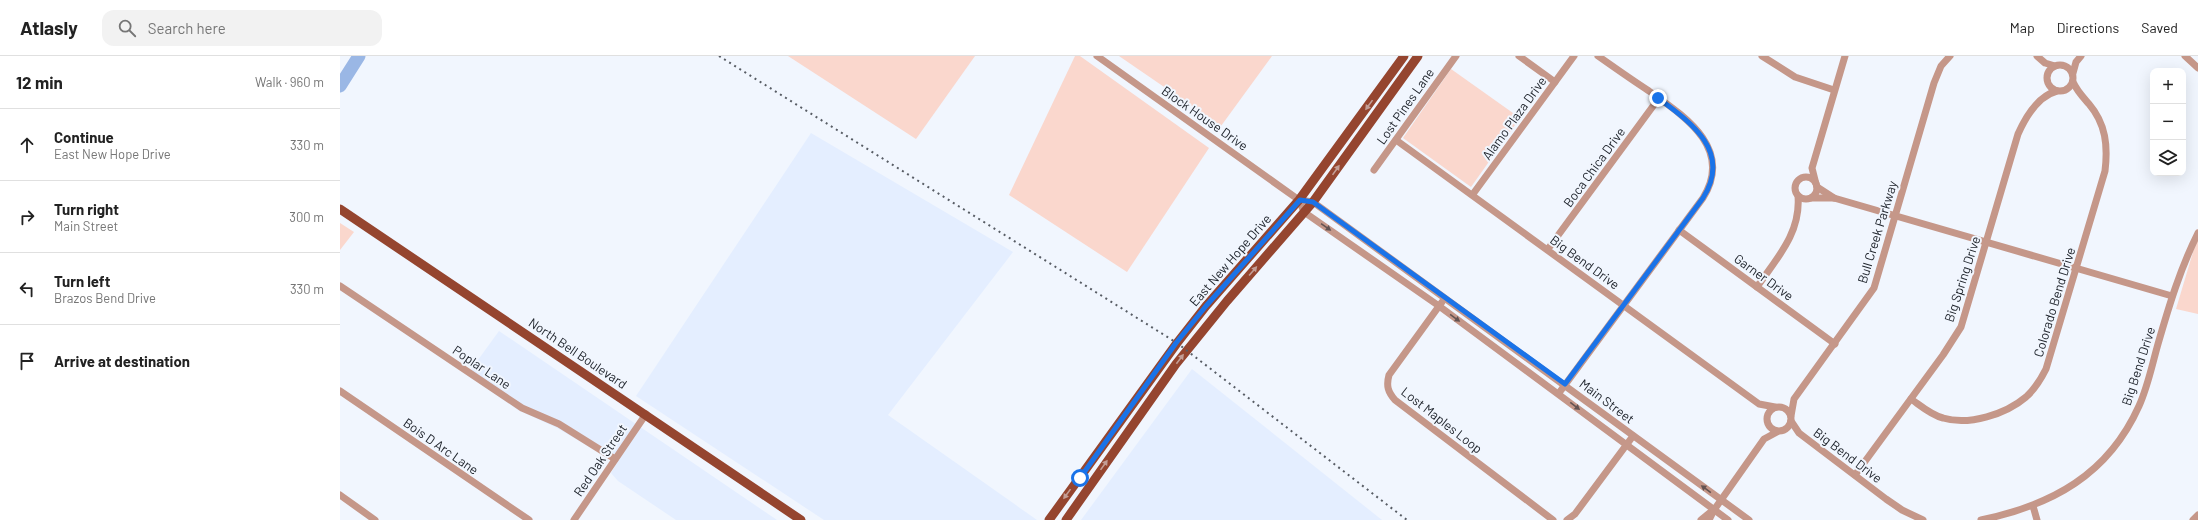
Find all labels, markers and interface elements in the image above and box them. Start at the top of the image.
search box [102,10,382,46]
text: Atlasly [20,16,78,39]
icon: search [116,17,138,39]
text: Search here [148,19,226,37]
text: Map [2010,19,2035,36]
text: Directions [2057,19,2119,36]
text: Saved [2141,19,2178,36]
street label: Lost Pines Lane [1373,65,1437,147]
map controls [2150,68,2186,176]
button: + [2150,68,2186,104]
text: 12 min [16,72,63,92]
street label: Alamo Plaza Drive [1478,73,1550,163]
text: Walk · 960 m [255,74,324,90]
street label: Block House Drive [1159,82,1251,154]
route end [1649,89,1667,107]
one-way arrow [1365,99,1373,110]
button: − [2150,104,2186,140]
street label: Boca Chica Drive [1560,124,1628,210]
text: Continue [54,128,114,146]
icon: ahead [16,134,38,156]
text: 330 m [290,137,324,153]
button: layers [2150,140,2186,176]
text: East New Hope Drive [54,146,171,162]
one-way arrow [1332,165,1340,176]
street label: Bull Creek Parkway [1854,179,1900,285]
text: Turn right [54,200,119,218]
icon: right [16,206,38,228]
text: 300 m [289,209,324,225]
street label: East New Hope Drive [1186,211,1274,309]
text: Main Street [54,218,118,234]
one-way arrow [1320,223,1331,231]
street label: Big Bend Drive [1547,232,1623,293]
street label: Big Spring Drive [1941,234,1983,324]
street label: Colorado Bend Drive [2030,245,2078,359]
street label: Garner Drive [1731,250,1797,304]
one-way arrow [1248,266,1257,276]
text: Turn left [54,272,110,290]
icon: left [16,278,38,300]
text: 330 m [290,281,324,297]
text: Brazos Bend Drive [54,290,156,306]
street label: North Bell Boulevard [526,314,630,392]
one-way arrow [1450,314,1460,322]
street label: Big Bend Drive [2118,325,2158,407]
street label: Poplar Lane [450,342,514,392]
icon: arrive [16,350,38,372]
text: Arrive at destination [54,352,190,370]
one-way arrow [1175,354,1183,364]
street label: Main Street [1576,375,1638,427]
street label: Lost Maples Loop [1398,383,1486,457]
one-way arrow [1569,402,1580,410]
street label: Bois D Arc Lane [400,414,482,478]
street label: Red Oak Street [570,421,630,499]
street label: Big Bend Drive [1811,424,1885,486]
one-way arrow [1100,460,1108,470]
route start [1071,469,1089,487]
one-way arrow [1701,485,1712,493]
one-way arrow [1064,489,1072,499]

